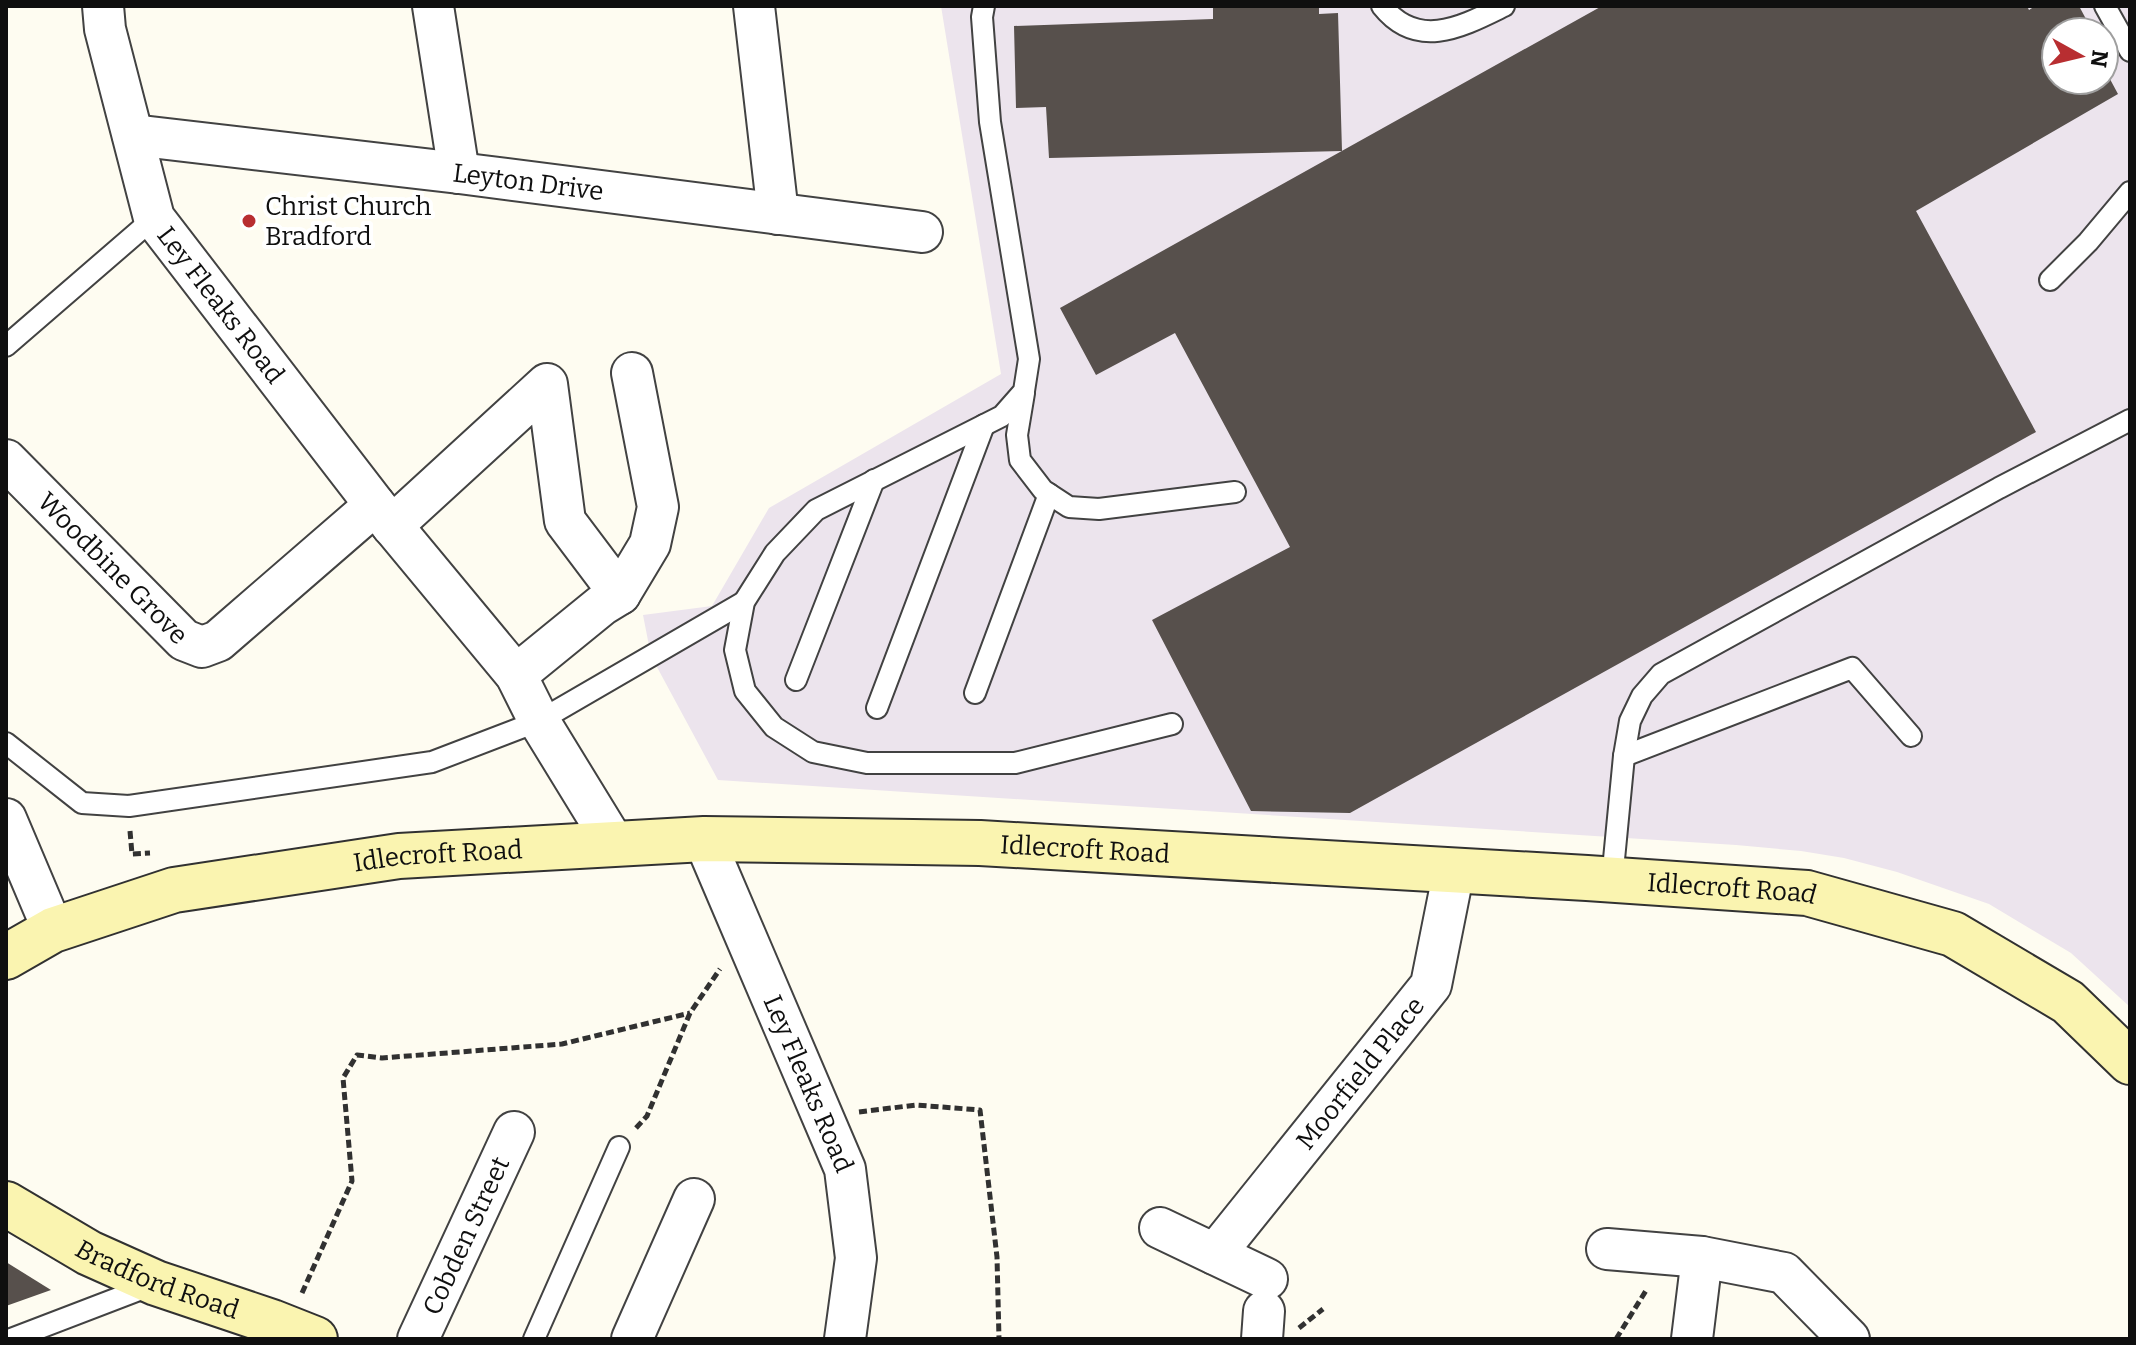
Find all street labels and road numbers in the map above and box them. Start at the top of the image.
street label: Leyton Drive [451,157,605,207]
street label: Ley Fleaks Road [150,221,291,390]
street label: Woodbine Grove [31,486,194,651]
street label: Idlecroft Road [999,829,1171,870]
street label: Idlecroft Road [351,834,523,879]
street label: Idlecroft Road [1646,867,1820,911]
street label: Ley Fleaks Road [757,990,860,1177]
street label: Moorfield Place [1290,991,1431,1156]
street label: Cobden Street [416,1151,517,1320]
street label: Bradford Road [70,1234,243,1326]

